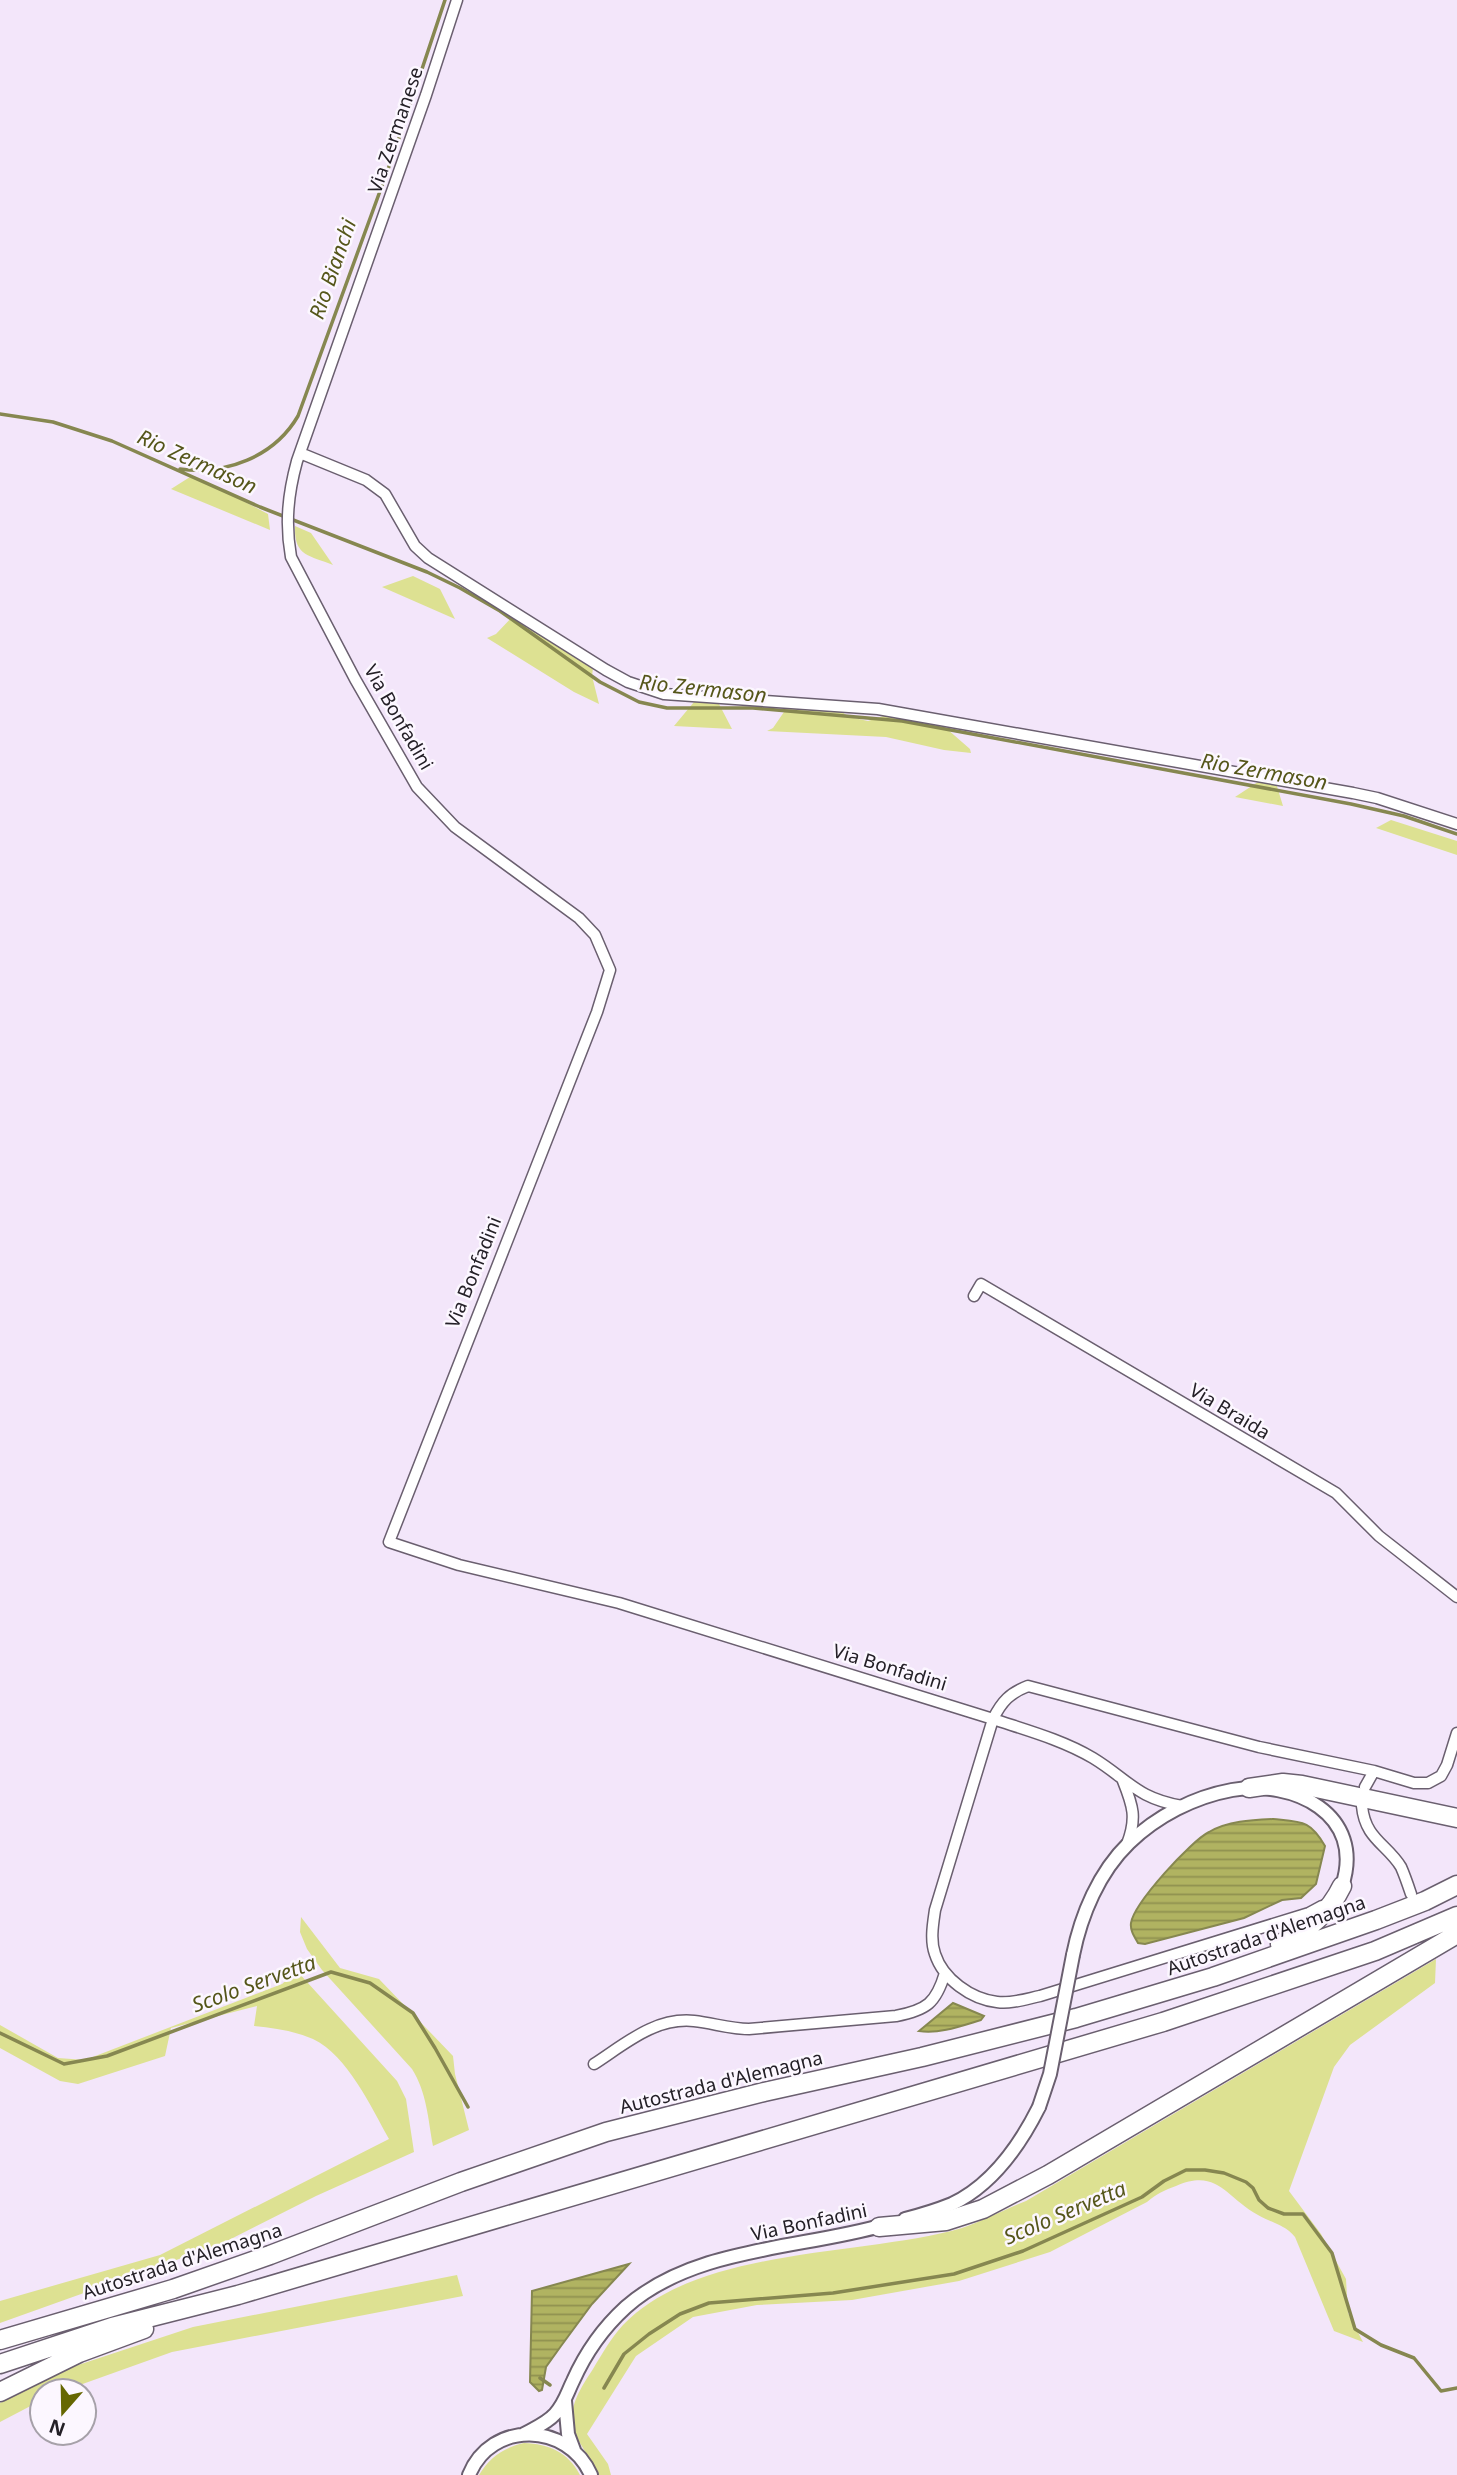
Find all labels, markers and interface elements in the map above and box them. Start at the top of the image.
street label: Via Zermanese [361,63,429,197]
water label: Rio Bianchi [302,214,362,322]
water label: Rio Zermason [133,422,262,500]
street label: Via Bonfadini [358,659,440,775]
water label: Rio Zermason [638,667,768,709]
water label: Rio Zermason [1199,746,1330,796]
street label: Via Bonfadini [439,1212,507,1332]
street label: Via Braida [1185,1377,1275,1445]
street label: Via Bonfadini [830,1637,950,1697]
street label: Autostrada d'Alemagna [1163,1889,1369,1981]
water label: Scolo Servetta [188,1948,320,2018]
street label: Autostrada d'Alemagna [617,2044,825,2120]
water label: Scolo Servetta [999,2174,1130,2250]
street label: Via Bonfadini [749,2197,869,2247]
street label: Autostrada d'Alemagna [79,2216,285,2306]
north arrow [28,2377,98,2447]
text: N [45,2413,69,2443]

